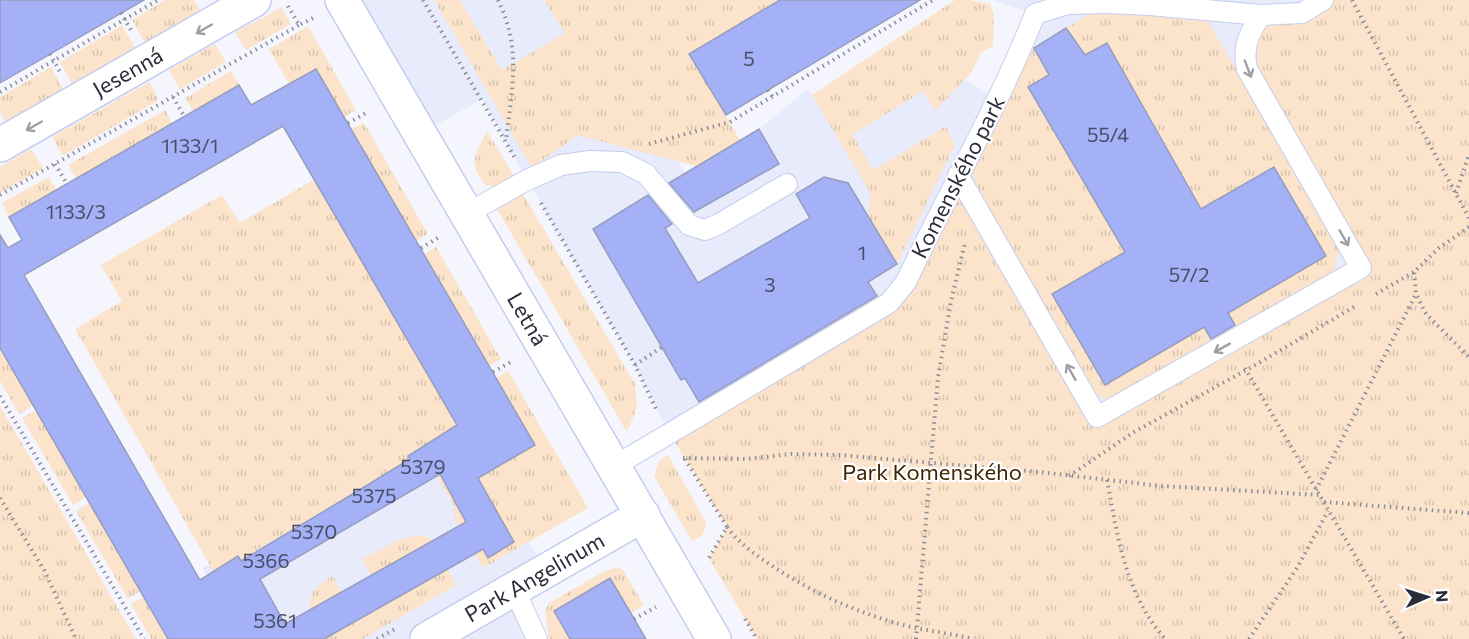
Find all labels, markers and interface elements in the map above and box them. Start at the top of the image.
one-way arrow [196,23,213,35]
street label: Jesenná [88,41,167,102]
house number: 5 [743,46,755,70]
one-way arrow [1243,59,1254,77]
street label: Komenského park [905,91,1010,263]
one-way arrow [26,120,43,132]
house number: 55/4 [1087,122,1129,146]
house number: 1133/1 [162,133,218,157]
house number: 1133/3 [46,199,106,223]
one-way arrow [1338,229,1350,246]
house number: 1 [858,240,866,264]
house number: 57/2 [1169,262,1209,286]
house number: 3 [764,272,776,296]
street label: Letná [502,287,554,350]
one-way arrow [1214,342,1231,354]
one-way arrow [1065,364,1077,381]
house number: 5379 [400,454,446,478]
park label: Park Komenského [842,458,1022,485]
house number: 5375 [352,483,396,507]
house number: 5370 [291,519,337,543]
street label: Park Angelinum [460,526,609,628]
house number: 5366 [242,548,290,572]
north arrow [1397,567,1457,627]
text: N [1433,590,1452,603]
house number: 5361 [253,608,297,632]

